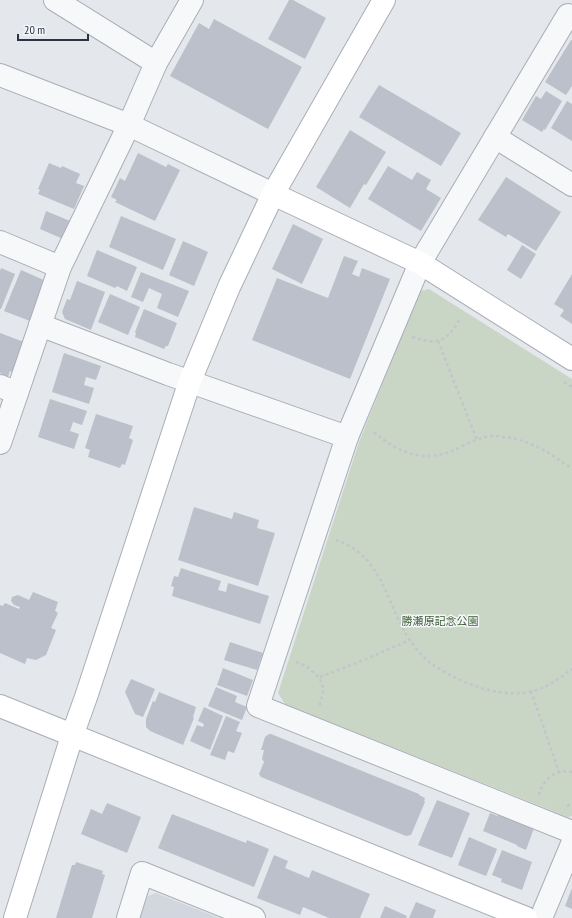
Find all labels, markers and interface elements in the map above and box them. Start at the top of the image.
scale bar [18,16,88,42]
text: 20 m [24,22,45,37]
park label: 勝瀬原記念公園 [402,614,479,628]

